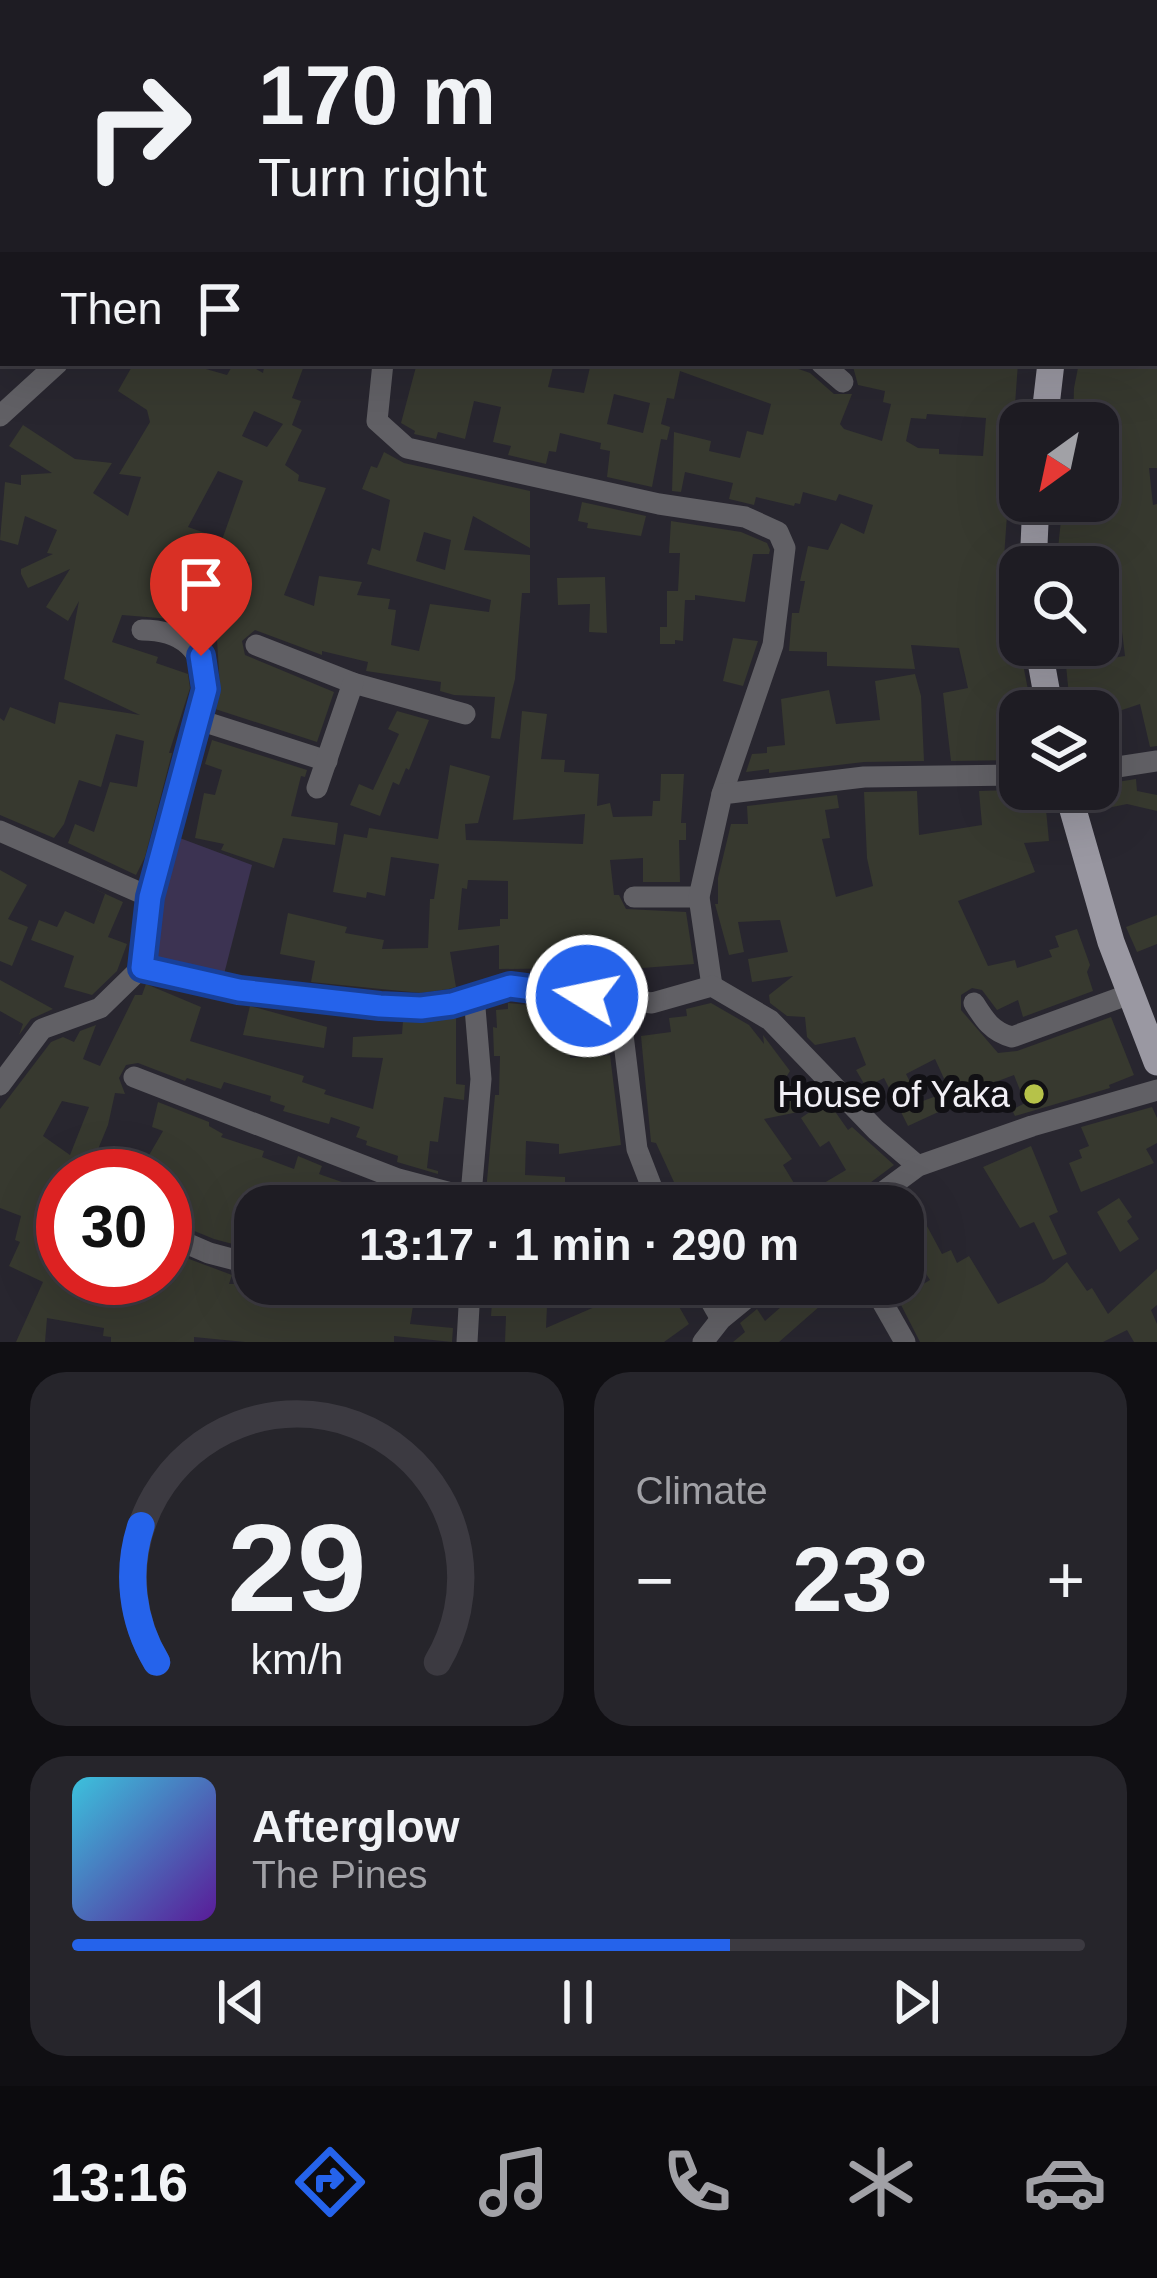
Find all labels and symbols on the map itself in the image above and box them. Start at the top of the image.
north arrow [999,402,1119,522]
pin [150,533,252,656]
position arrow [524,933,650,1059]
place label: House of Yaka [777,1074,1011,1115]
marker: House of Yaka [1021,1081,1047,1107]
speed limit sign: 30 [36,1149,192,1305]

